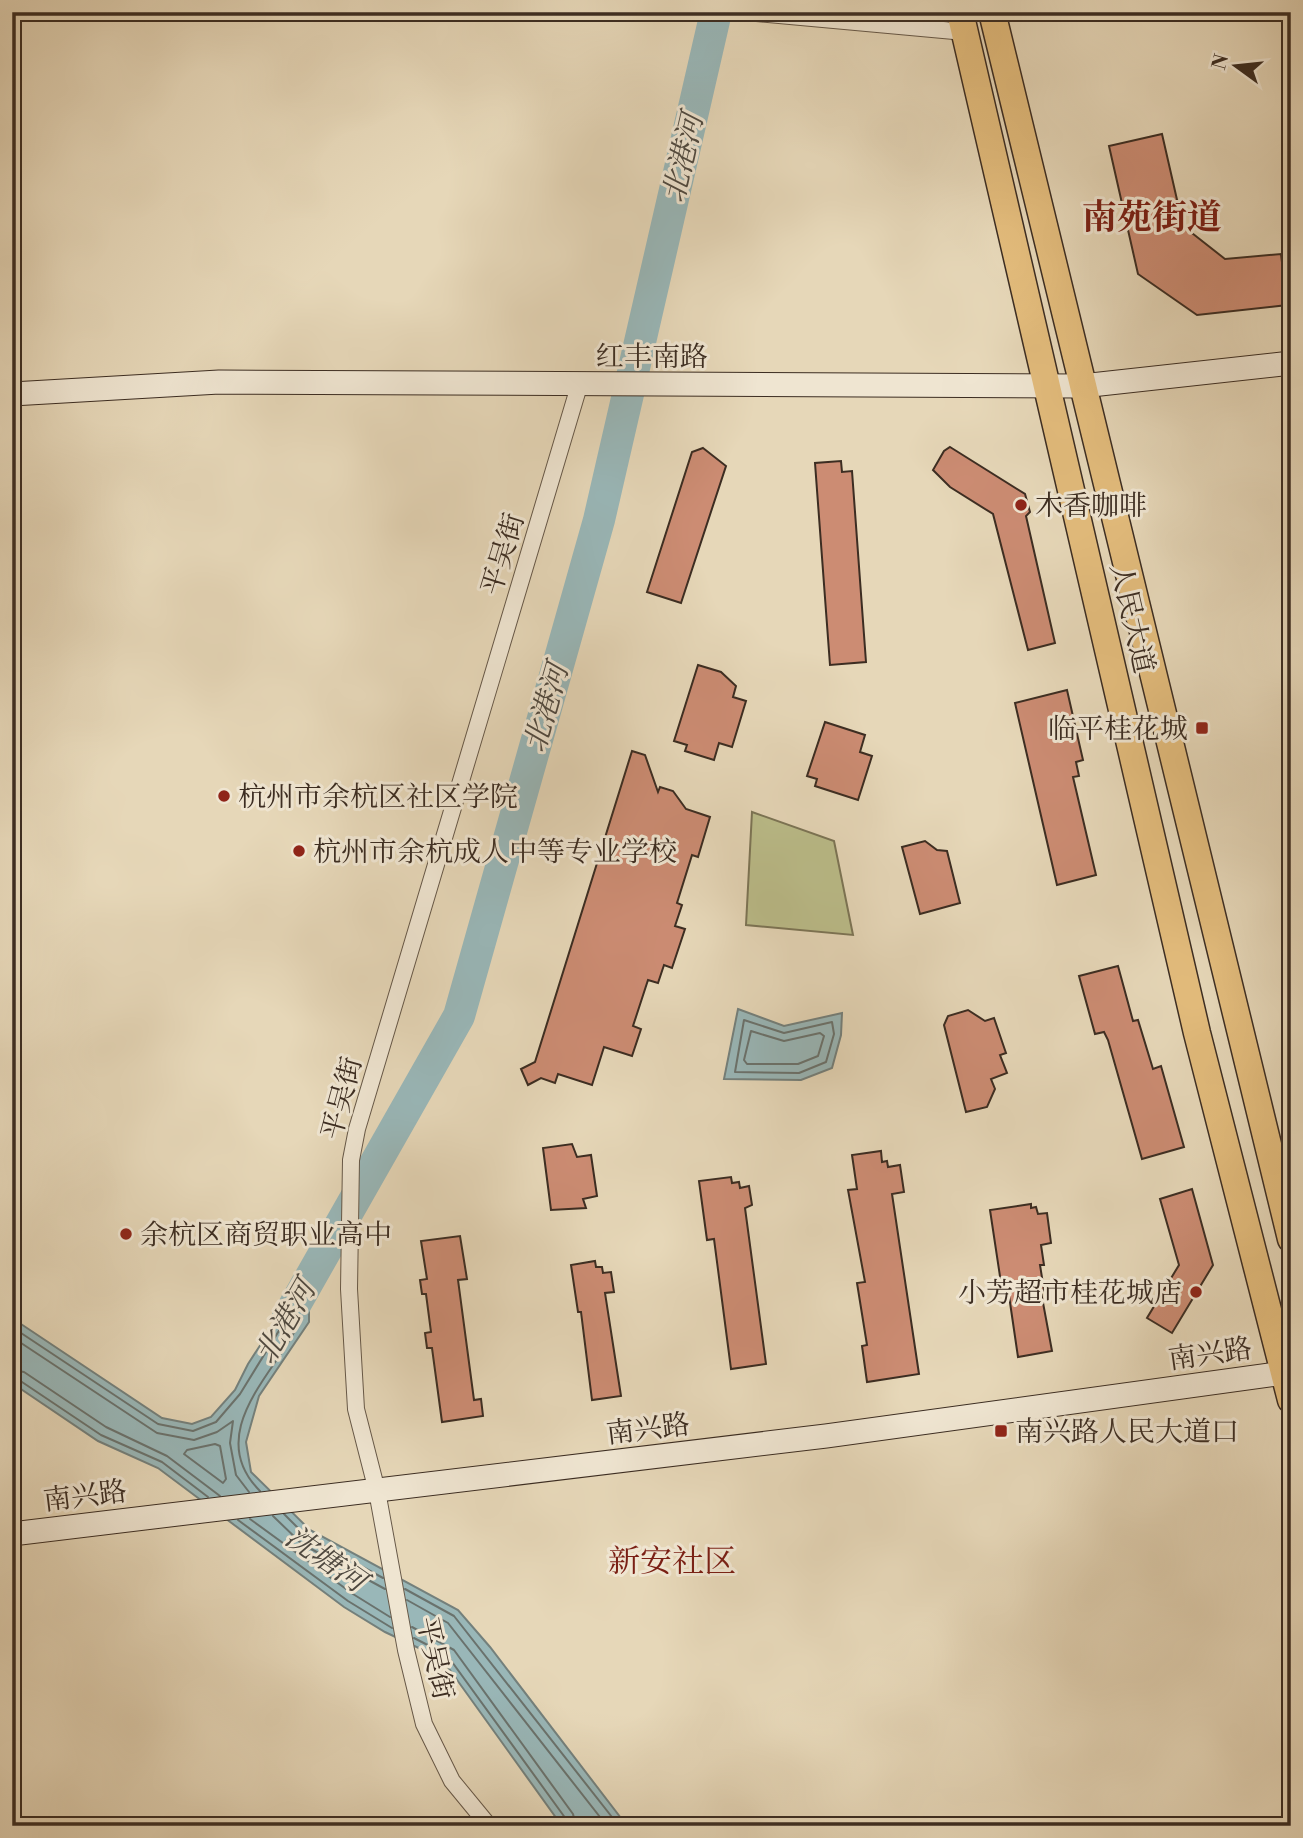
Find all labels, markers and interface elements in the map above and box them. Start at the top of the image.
north arrow [1202,32,1272,102]
text: N [1207,51,1234,72]
water label: 北港河 [655,105,714,206]
district label: 南苑街道 [1082,197,1222,240]
street label: 红丰南路 [596,340,708,375]
place label: 木香咖啡 [1035,489,1147,524]
marker: 木香咖啡 [1013,497,1029,513]
street label: 平吴街 [474,509,532,600]
street label: 人民大道 [1102,560,1161,677]
water label: 北港河 [516,655,579,757]
place label: 临平桂花城 [1048,712,1188,747]
marker: 临平桂花城 [1194,720,1210,736]
place label: 杭州市余杭区社区学院 [238,780,518,815]
marker: 杭州市余杭区社区学院 [216,788,232,804]
place label: 杭州市余杭成人中等专业学校 [313,835,677,870]
marker: 杭州市余杭成人中等专业学校 [291,843,307,859]
street label: 平吴街 [315,1053,370,1143]
place label: 余杭区商贸职业高中 [140,1218,392,1253]
marker: 余杭区商贸职业高中 [118,1226,134,1242]
water label: 北港河 [247,1270,327,1371]
place label: 小芳超市桂花城店 [958,1276,1182,1311]
marker: 小芳超市桂花城店 [1188,1284,1204,1300]
street label: 南兴路 [1166,1331,1254,1378]
street label: 南兴路 [604,1407,692,1452]
place label: 南兴路人民大道口 [1015,1415,1239,1450]
marker: 南兴路人民大道口 [993,1423,1009,1439]
street label: 南兴路 [41,1474,129,1519]
water label: 沈塘河 [278,1518,377,1604]
district label: 新安社区 [608,1542,736,1582]
street label: 平吴街 [409,1614,460,1703]

